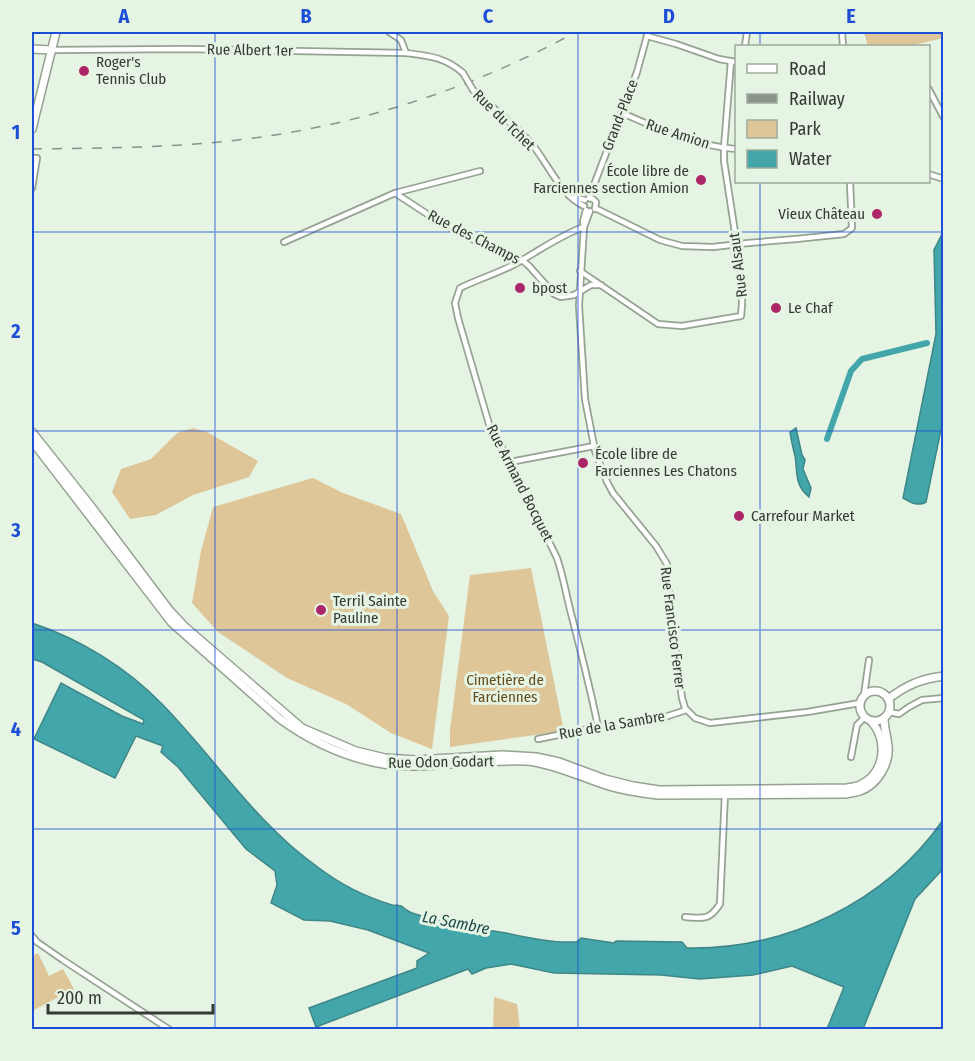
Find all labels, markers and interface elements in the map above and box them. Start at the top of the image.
text: A [118,4,131,28]
text: B [300,4,312,28]
text: C [483,4,494,28]
text: D [663,4,675,28]
text: E [846,4,856,28]
street label: Rue Albert 1er [207,40,294,60]
legend [735,45,930,183]
place label: Roger's Tennis Club [96,53,166,88]
text: Road [789,58,826,80]
marker: Roger's Tennis Club [77,64,91,78]
street label: Grand-Place [598,77,642,153]
street label: Rue du Tchet [469,86,539,154]
text: Railway [789,88,845,110]
street label: Rue Amion [644,115,712,153]
text: Park [789,118,822,140]
text: 1 [12,120,20,144]
text: Water [789,148,832,170]
place label: École libre de Farciennes section Amion [533,162,689,197]
marker: École libre de Farciennes section Amion [694,173,708,187]
place label: Vieux Château [778,205,865,223]
street label: Rue des Champs [425,206,523,268]
marker: Vieux Château [870,207,884,221]
street label: Rue Alsaut [725,231,751,298]
place label: bpost [532,279,567,297]
marker: bpost [513,281,527,295]
place label: Le Chaf [788,299,834,317]
marker: Le Chaf [769,301,783,315]
text: 2 [10,319,21,343]
street label: Rue Armand Bocquet [483,421,557,545]
place label: École libre de Farciennes Les Chatons [595,445,737,480]
marker: École libre de Farciennes Les Chatons [576,456,590,470]
place label: Carrefour Market [751,507,855,525]
marker: Carrefour Market [732,509,746,523]
text: 3 [10,518,21,542]
street label: Rue Francisco Ferrer [657,566,690,691]
place label: Terril Sainte Pauline [333,592,407,627]
marker: Terril Sainte Pauline [314,603,328,617]
park label: Cimetière de Farciennes [466,671,544,706]
street label: Rue de la Sambre [558,707,666,743]
text: 4 [11,717,21,741]
street label: Rue Odon Godart [388,752,494,772]
water label: La Sambre [421,907,492,938]
text: 5 [11,916,21,940]
scale bar [48,977,213,1015]
text: 200 m [57,987,102,1009]

